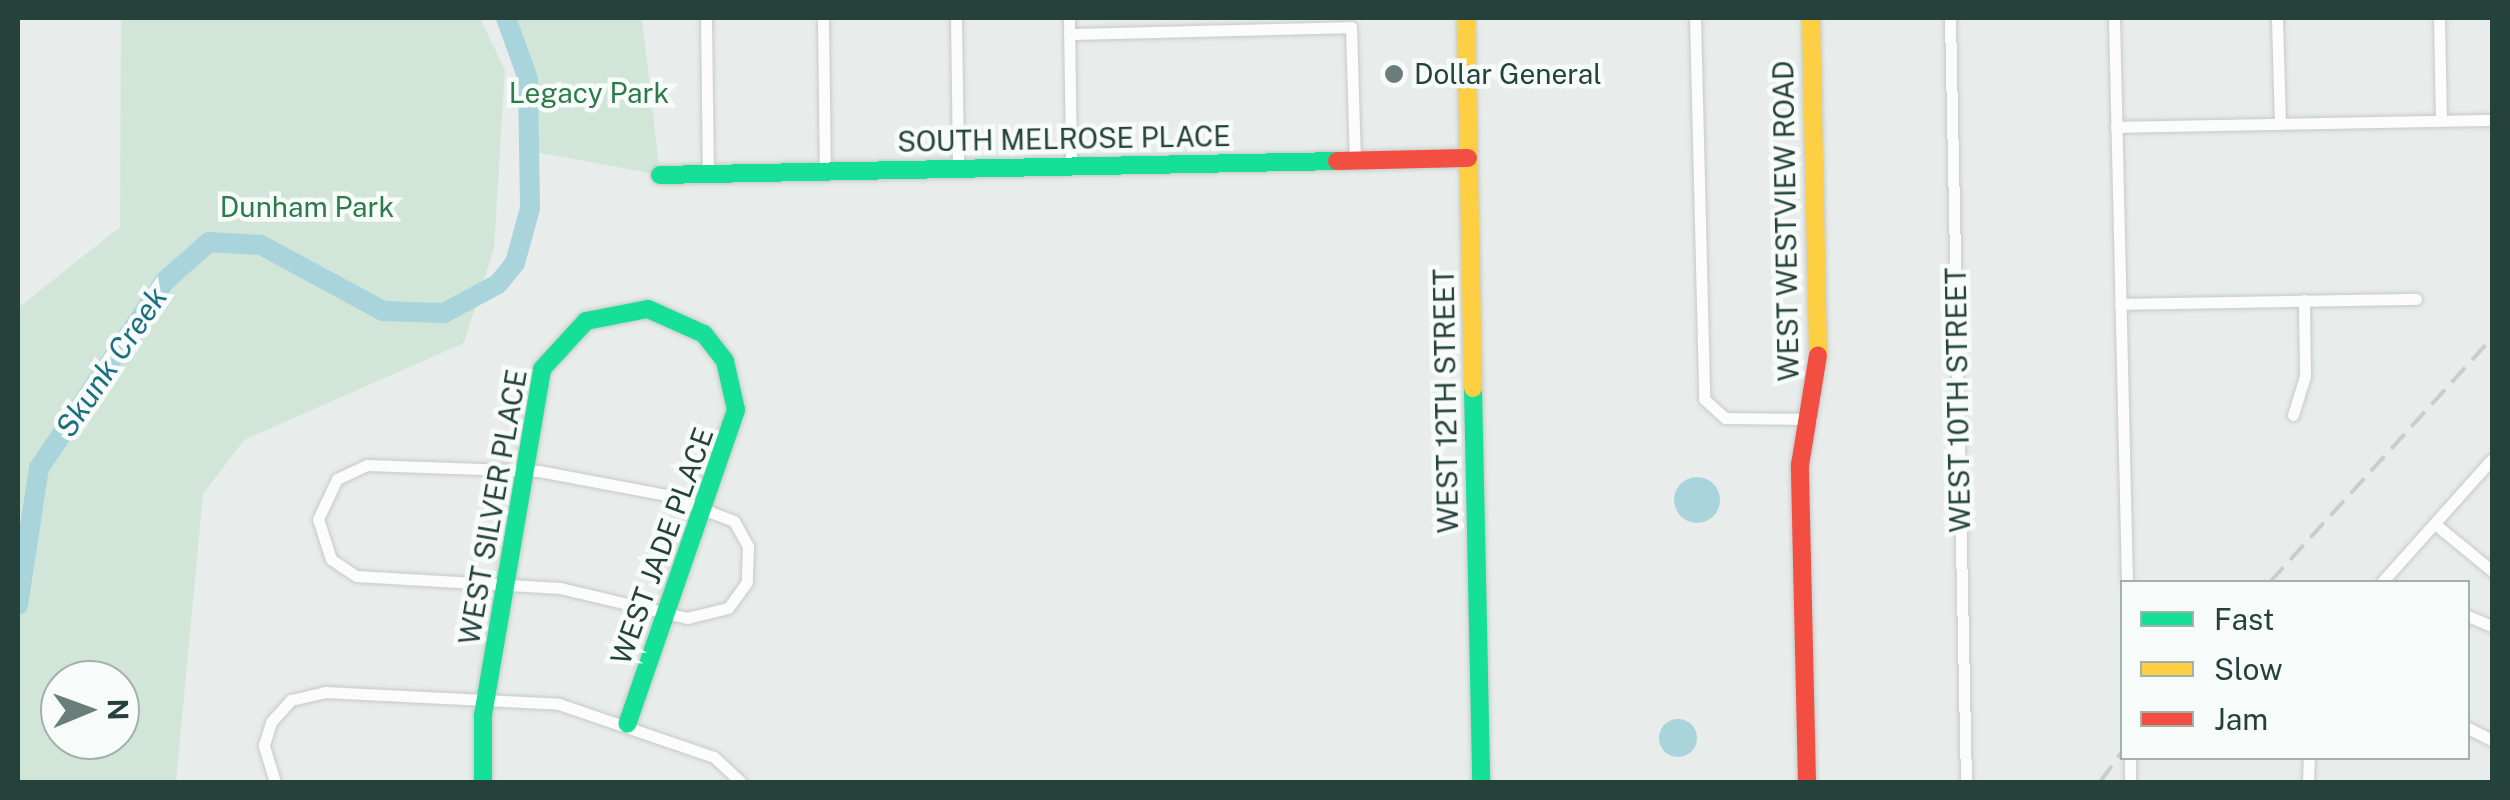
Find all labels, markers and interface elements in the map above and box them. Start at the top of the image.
place label: Dollar General [1414,57,1602,91]
street label: WEST WESTVIEW ROAD [1766,60,1806,382]
marker: Dollar General [1383,63,1405,85]
park label: Legacy Park [509,76,669,110]
street label: SOUTH MELROSE PLACE [897,119,1231,159]
park label: Dunham Park [220,190,394,224]
street label: WEST 10TH STREET [1939,267,1977,533]
street label: WEST 12TH STREET [1427,268,1465,534]
water label: Skunk Creek [48,280,174,444]
street label: WEST SILVER PLACE [452,367,534,647]
street label: WEST JADE PLACE [604,423,720,669]
legend [2120,580,2470,760]
text: Fast [2214,601,2274,637]
text: Slow [2214,651,2283,687]
north arrow [40,660,140,760]
text: N [102,698,135,721]
text: Jam [2214,701,2268,737]

